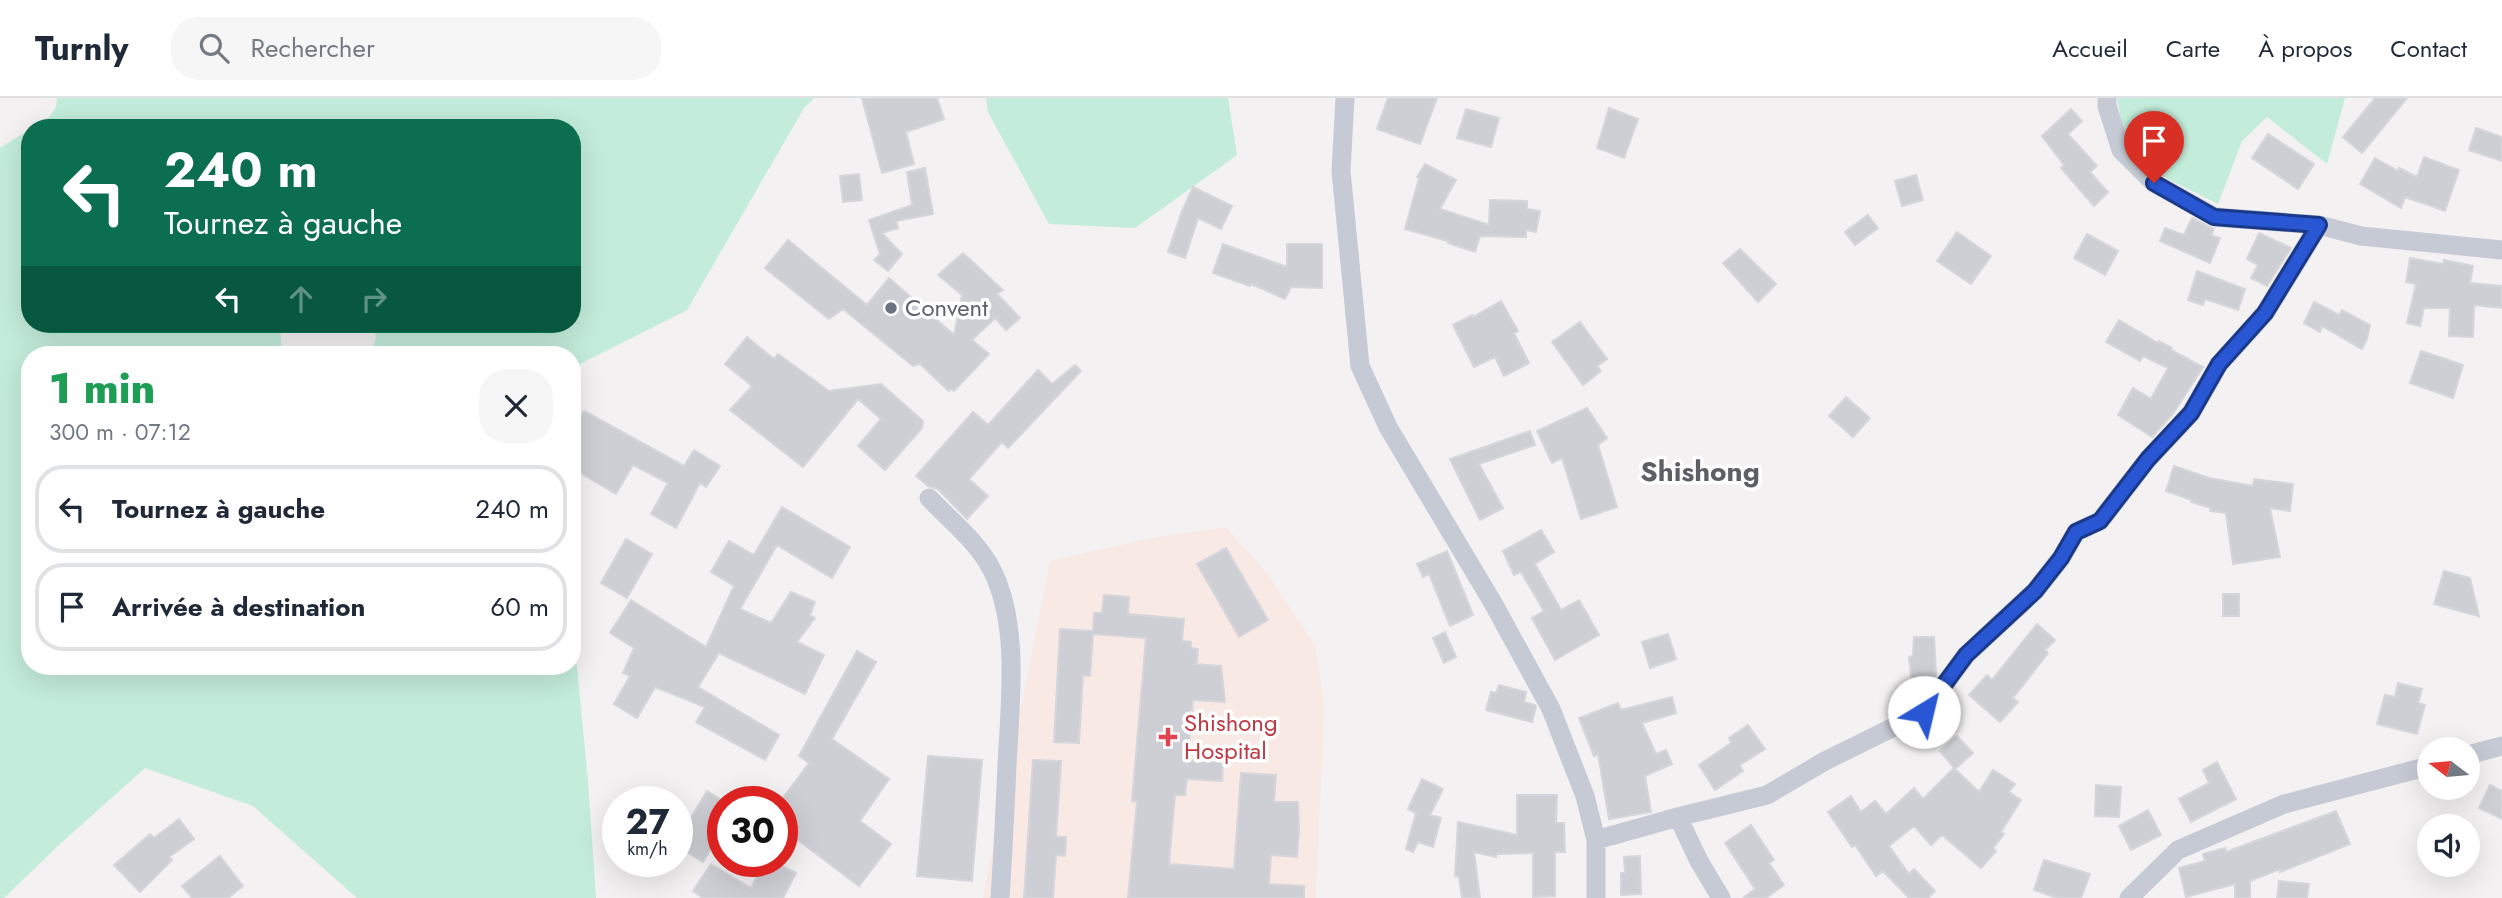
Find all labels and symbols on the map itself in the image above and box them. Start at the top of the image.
pin [2124,111,2184,183]
place label: Convent [905,290,988,325]
marker: Convent [883,300,899,316]
district label: Shishong [1640,451,1760,492]
position arrow [1887,675,1961,749]
place label: Shishong Hospital [1184,705,1278,768]
marker: Shishong Hospital [1158,727,1178,747]
north arrow [2417,737,2480,800]
speed limit sign: 30 [707,786,798,877]

